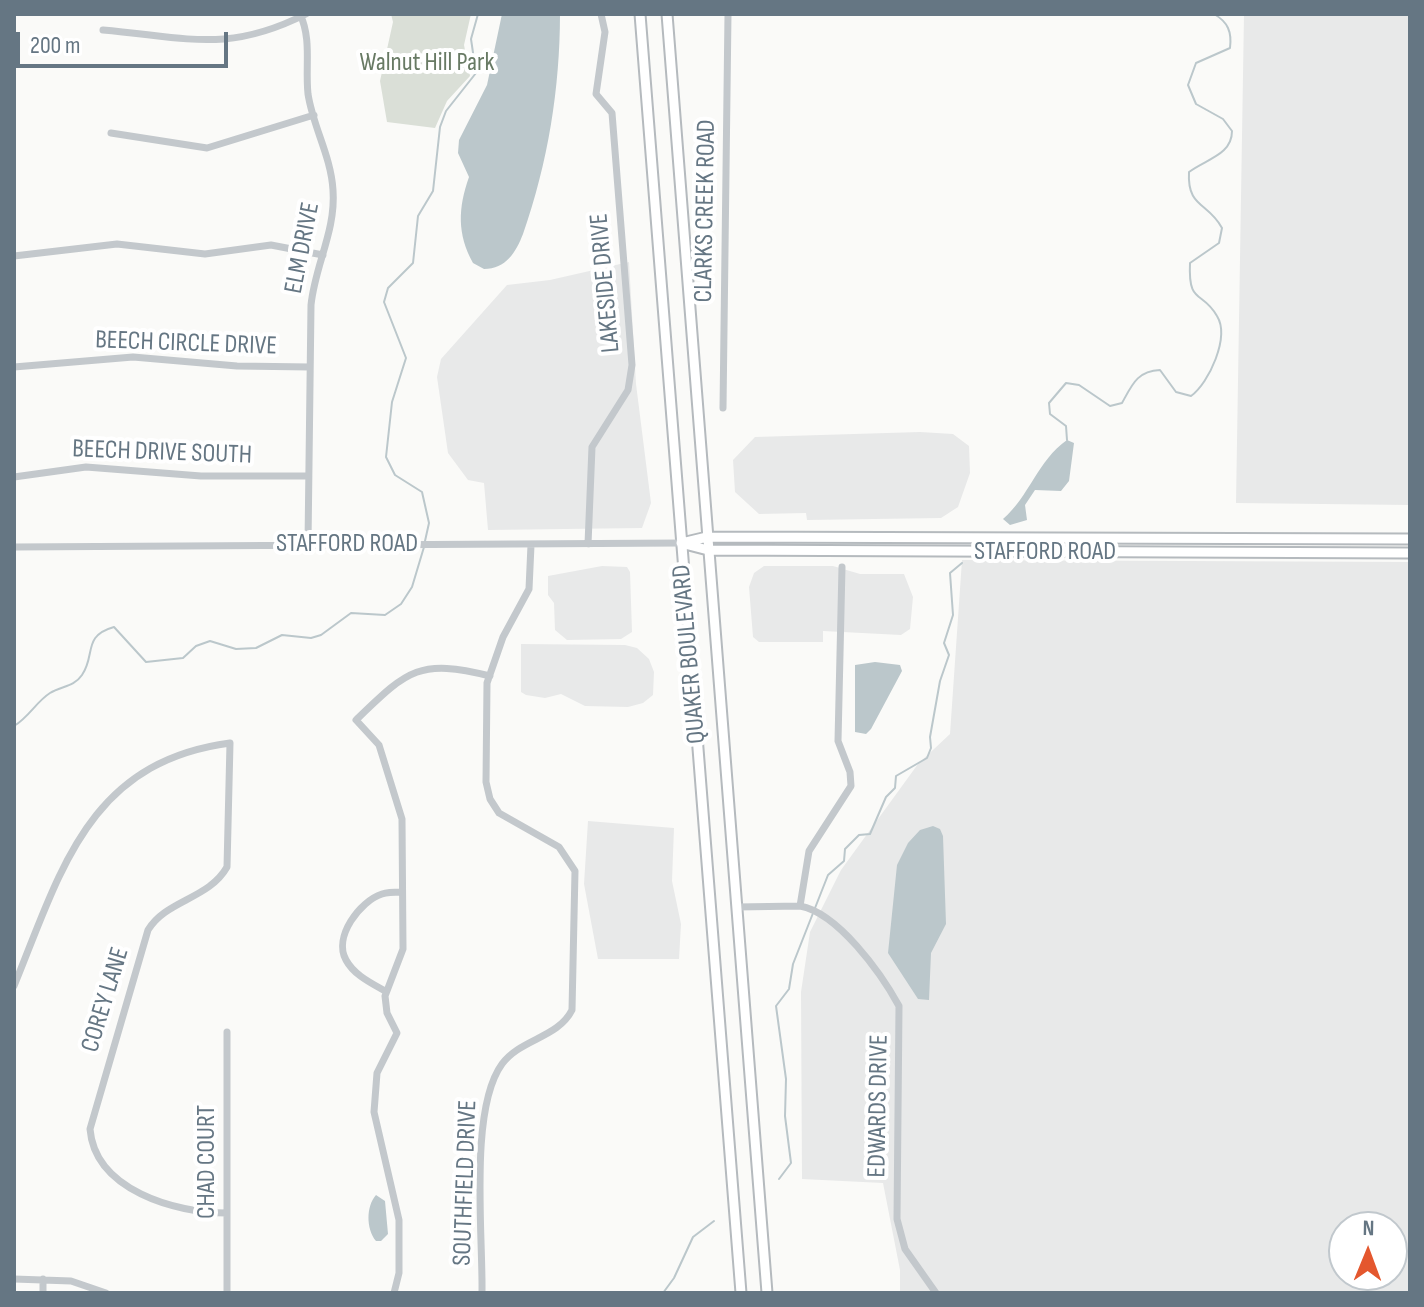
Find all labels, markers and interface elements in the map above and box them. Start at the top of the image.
scale bar [20,16,232,66]
text: 200 m [30,31,81,60]
park label: Walnut Hill Park [359,47,495,79]
street label: CLARKS CREEK ROAD [689,119,723,303]
street label: ELM DRIVE [279,200,327,296]
street label: LAKESIDE DRIVE [584,212,628,354]
street label: BEECH CIRCLE DRIVE [95,325,277,363]
street label: BEECH DRIVE SOUTH [72,434,252,472]
street label: STAFFORD ROAD [276,528,418,560]
street label: STAFFORD ROAD [974,536,1116,568]
street label: QUAKER BOULEVARD [667,563,713,745]
street label: COREY LANE [75,944,137,1056]
street label: EDWARDS DRIVE [862,1034,896,1178]
street label: SOUTHFIELD DRIVE [448,1100,484,1266]
street label: CHAD COURT [191,1105,223,1219]
north arrow [1328,1211,1408,1291]
text: N [1362,1215,1375,1242]

